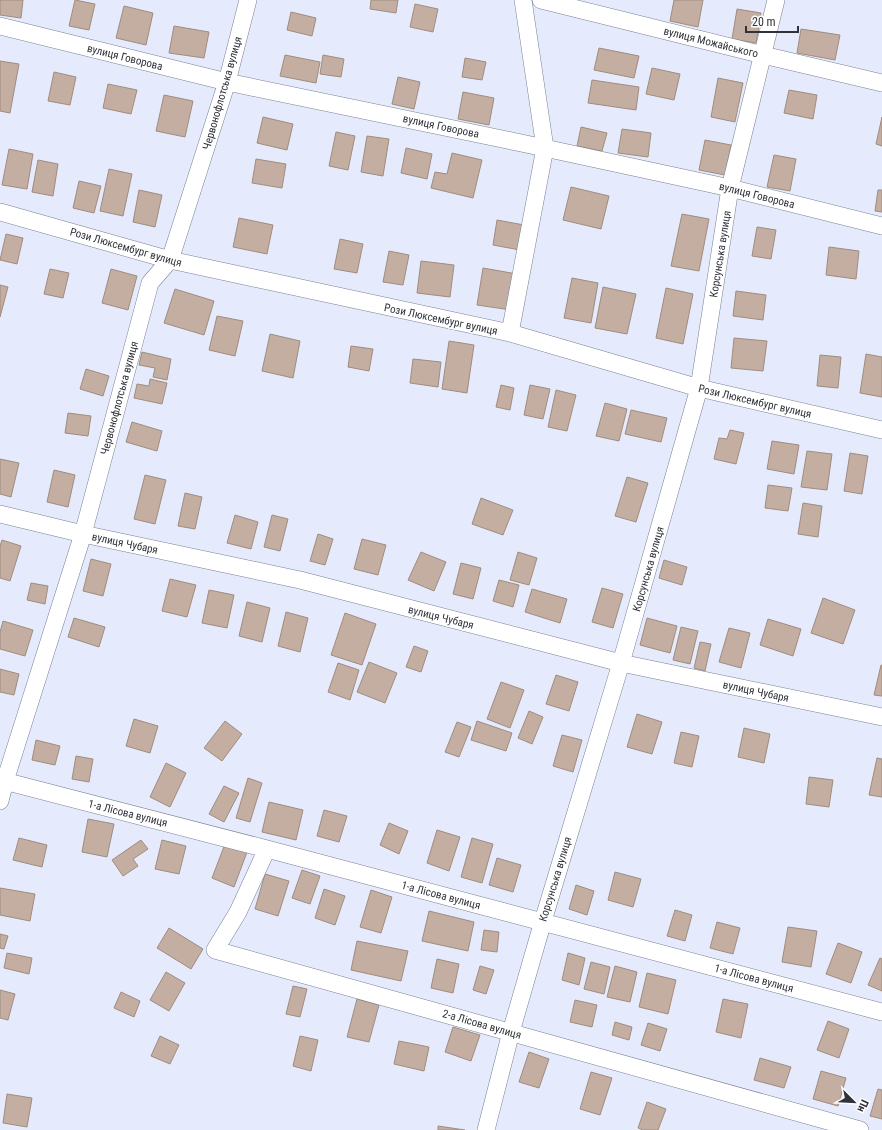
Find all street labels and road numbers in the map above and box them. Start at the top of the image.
street label: вулиця Можайського [662,24,760,61]
street label: Червонофлотська вулиця [200,35,245,151]
street label: вулиця Говорова [86,42,164,73]
street label: вулиця Говорова [402,112,480,141]
street label: вулиця Говорова [718,180,796,211]
street label: Корсунська вулиця [707,210,734,298]
street label: Рози Люксембург вулиця [68,225,183,270]
street label: Рози Люксембург вулиця [383,301,499,338]
street label: Червонофлотська вулиця [98,340,141,456]
street label: Рози Люксембург вулиця [697,382,813,421]
street label: Корсунська вулиця [630,525,667,613]
street label: вулиця Чубаря [91,530,159,557]
street label: вулиця Чубаря [407,603,475,632]
street label: вулиця Чубаря [722,678,790,705]
street label: 1-а Лісова вулиця [87,797,169,830]
street label: Корсунська вулиця [536,835,575,923]
street label: 1-а Лісова вулиця [400,879,482,912]
street label: 1-а Лісова вулиця [713,962,795,995]
street label: 2-а Лісова вулиця [441,1007,523,1042]

